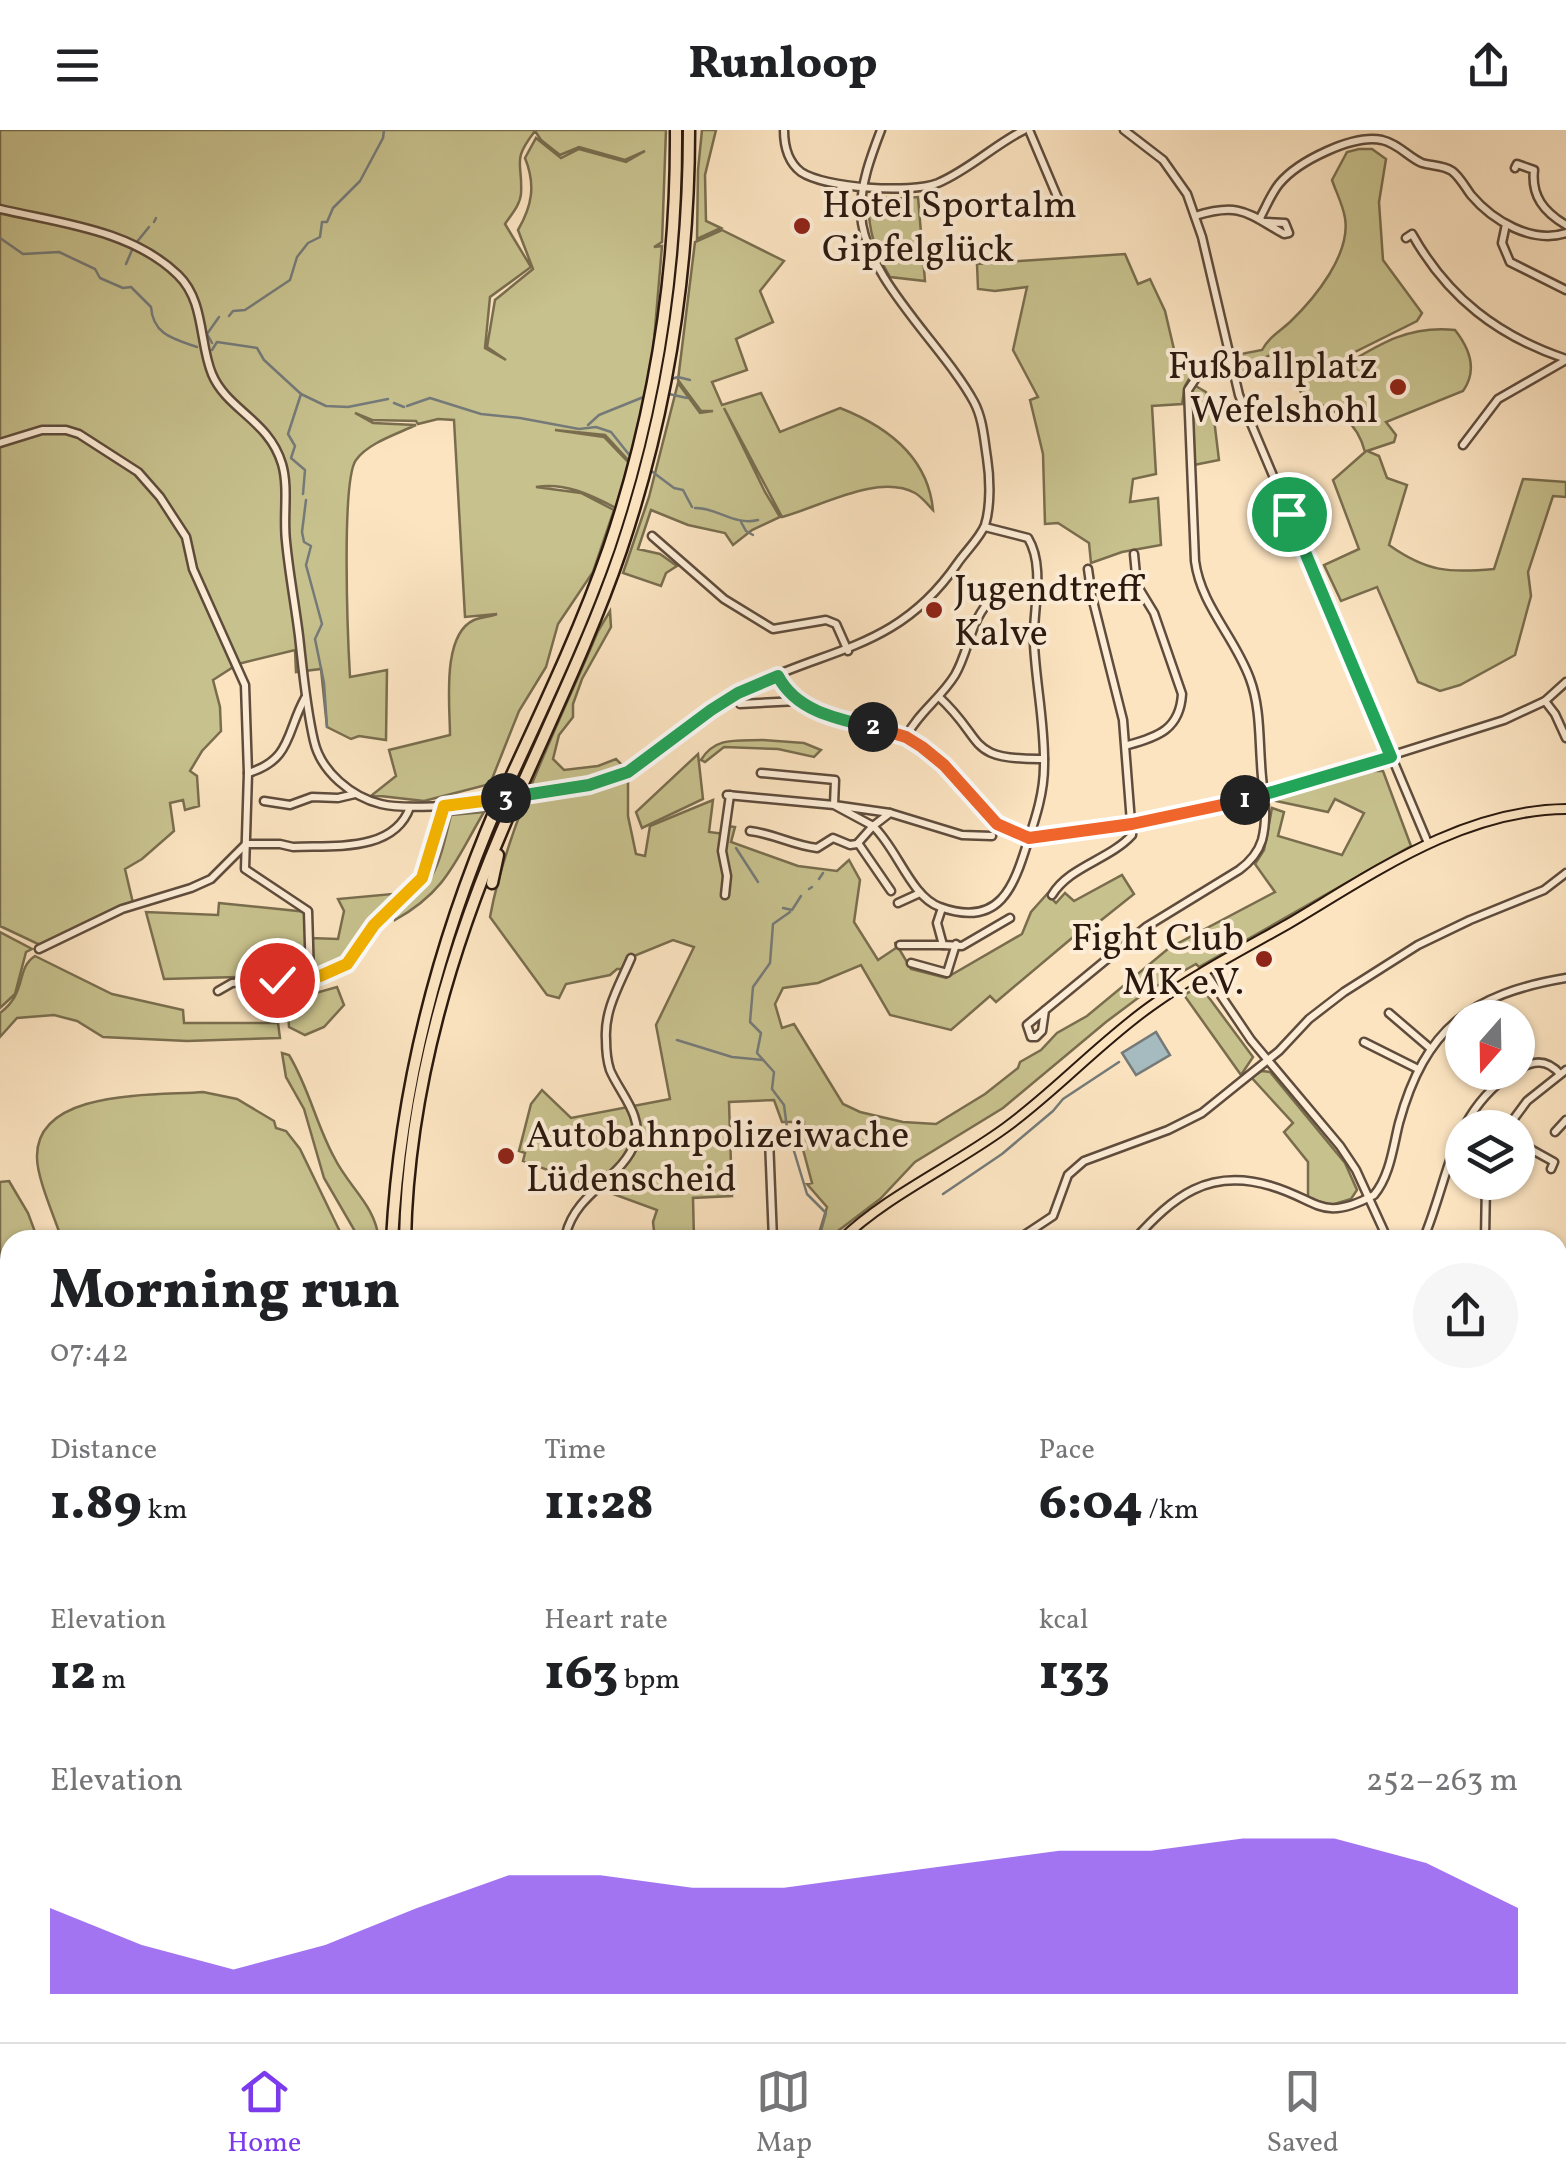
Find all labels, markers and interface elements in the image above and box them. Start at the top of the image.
text: Runloop [688,34,878,97]
icon: menu [50,38,105,93]
icon: share [1461,38,1516,93]
place label: Hotel Sportalm Gipfelglück [822,181,1077,278]
marker: Hotel Sportalm Gipfelglück [791,215,813,237]
place label: Fußballplatz Wefelshohl [1168,342,1378,439]
marker: Fußballplatz Wefelshohl [1387,376,1409,398]
pin [1247,472,1332,557]
icon: arrive [1262,487,1317,542]
place label: Jugendtreff Kalve [954,565,1146,662]
marker: Jugendtreff Kalve [923,599,945,621]
pin: 2 [848,702,898,752]
text: 2 [866,707,880,746]
pin: 3 [481,773,531,823]
pin: 1 [1220,775,1270,825]
text: 3 [499,778,513,817]
text: 1 [1239,780,1251,819]
place label: Fight Club MK e.V. [1071,914,1244,1011]
pin [235,938,320,1023]
marker: Fight Club MK e.V. [1253,948,1275,970]
icon: check [250,953,305,1008]
north arrow [1445,1000,1535,1090]
map controls [1445,1000,1535,1200]
button: layers [1445,1110,1535,1200]
place label: Autobahnpolizeiwache Lüdenscheid [526,1111,909,1208]
marker: Autobahnpolizeiwache Lüdenscheid [495,1145,517,1167]
text: Morning run [50,1255,400,1331]
button: share [1413,1263,1518,1368]
text: 07:42 [50,1331,129,1375]
text: Distance [50,1431,157,1470]
text: Time [544,1431,606,1470]
text: Pace [1039,1431,1095,1470]
text: 1.89 [50,1470,142,1540]
text: 11:28 [544,1470,654,1540]
text: 6:04 [1039,1470,1143,1540]
text: km [142,1491,188,1530]
text: /km [1143,1491,1199,1530]
text: Elevation [50,1601,166,1640]
text: Heart rate [544,1601,668,1640]
text: kcal [1039,1601,1088,1640]
text: 12 [50,1640,96,1710]
text: 163 [544,1640,618,1710]
text: 133 [1039,1640,1110,1710]
text: m [96,1661,126,1700]
text: bpm [618,1661,680,1700]
text: Elevation [50,1760,183,1804]
text: 252–263 m [1366,1760,1518,1804]
tab: Home [227,2064,301,2163]
tab: Map [756,2064,812,2163]
tab: Saved [1267,2064,1339,2163]

